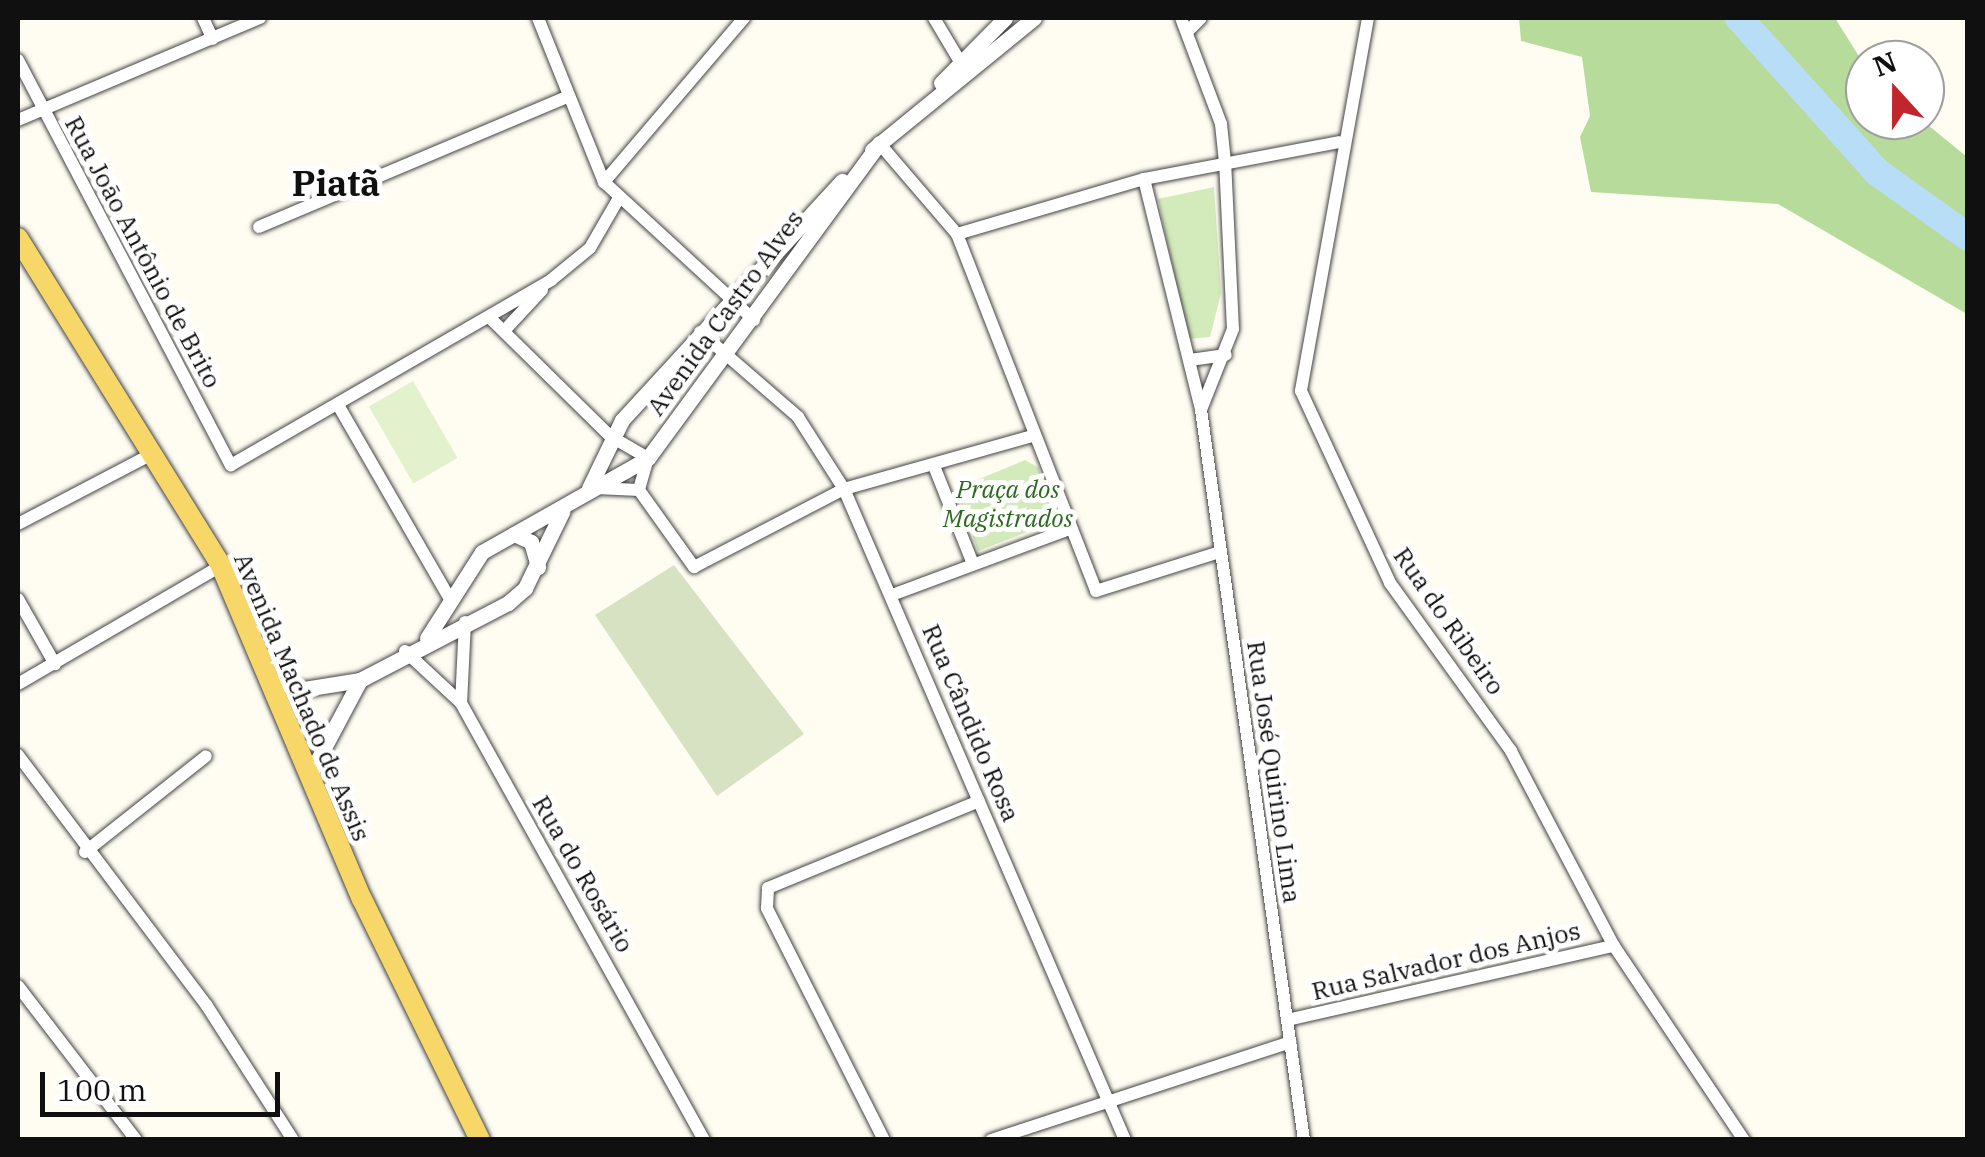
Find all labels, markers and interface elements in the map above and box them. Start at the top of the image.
north arrow [1845,40,1945,140]
text: N [1868,42,1902,85]
street label: Rua João Antônio de Brito [59,111,227,393]
district label: Piatã [292,162,380,204]
street label: Avenida Castro Alves [641,205,809,421]
park label: Praça dos Magistrados [943,475,1073,534]
street label: Rua do Ribeiro [1387,542,1511,700]
street label: Avenida Machado de Assis [228,548,376,846]
street label: Rua Cândido Rosa [916,620,1026,826]
street label: Rua José Quirino Lima [1241,639,1307,905]
street label: Rua do Rosário [526,790,640,958]
street label: Rua Salvador dos Anjos [1309,915,1583,1007]
scale bar [45,1052,285,1114]
text: 100 m [57,1070,147,1109]

